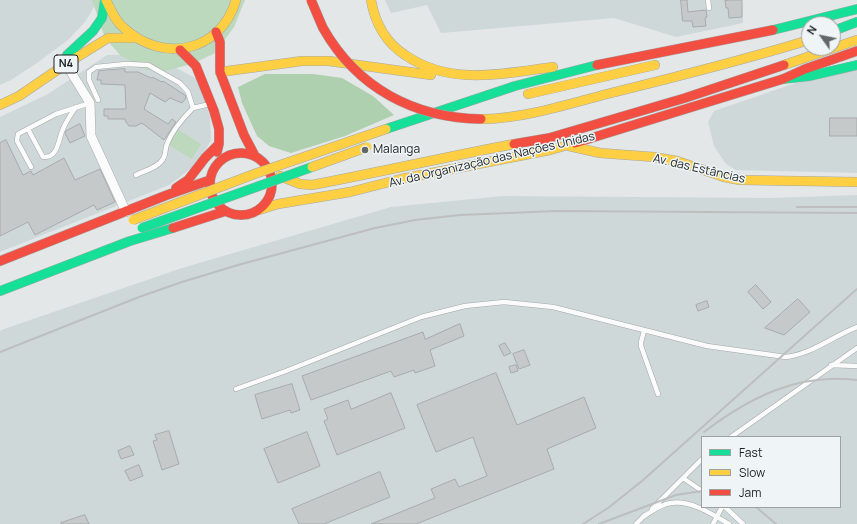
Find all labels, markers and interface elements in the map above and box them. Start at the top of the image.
north arrow [801,16,841,56]
text: N [803,22,820,37]
road number: N4 [54,55,78,73]
street label: Av. da Organização das Nações Unidas [388,129,596,191]
place label: Malanga [373,143,420,157]
marker: Malanga [360,145,370,155]
street label: Av. das Estâncias [652,151,746,187]
legend [701,436,841,508]
text: Fast [739,444,763,461]
text: Slow [739,464,765,481]
text: Jam [739,484,761,501]

